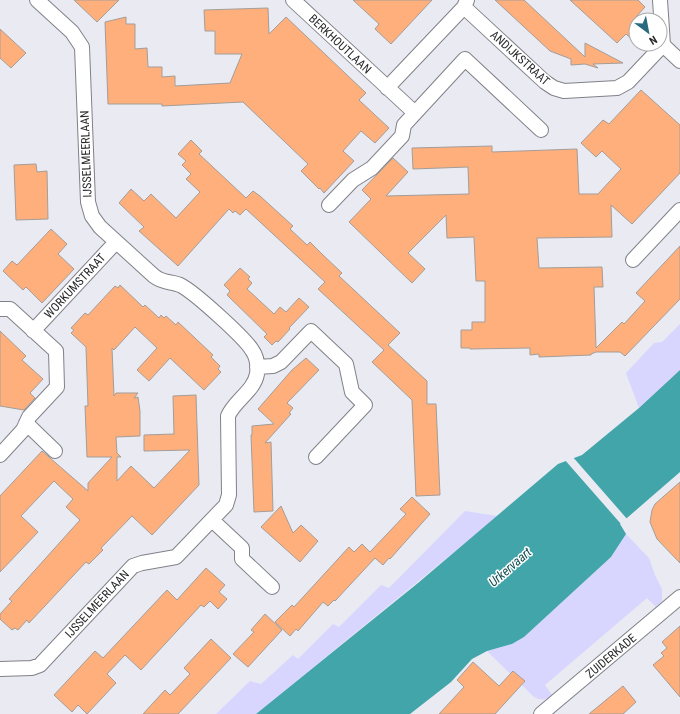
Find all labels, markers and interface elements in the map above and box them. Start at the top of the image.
street label: BERKHOUTLAAN [306,12,374,76]
north arrow [628,12,668,52]
street label: ANDIJKSTRAAT [488,28,552,88]
text: N [647,33,659,47]
street label: IJSSELMEERLAAN [77,110,95,198]
street label: WORKUMSTRAAT [41,251,109,321]
water label: Urkervaart [486,544,535,590]
street label: IJSSELMEERLAAN [62,567,132,641]
street label: ZUIDERKADE [583,631,639,681]

